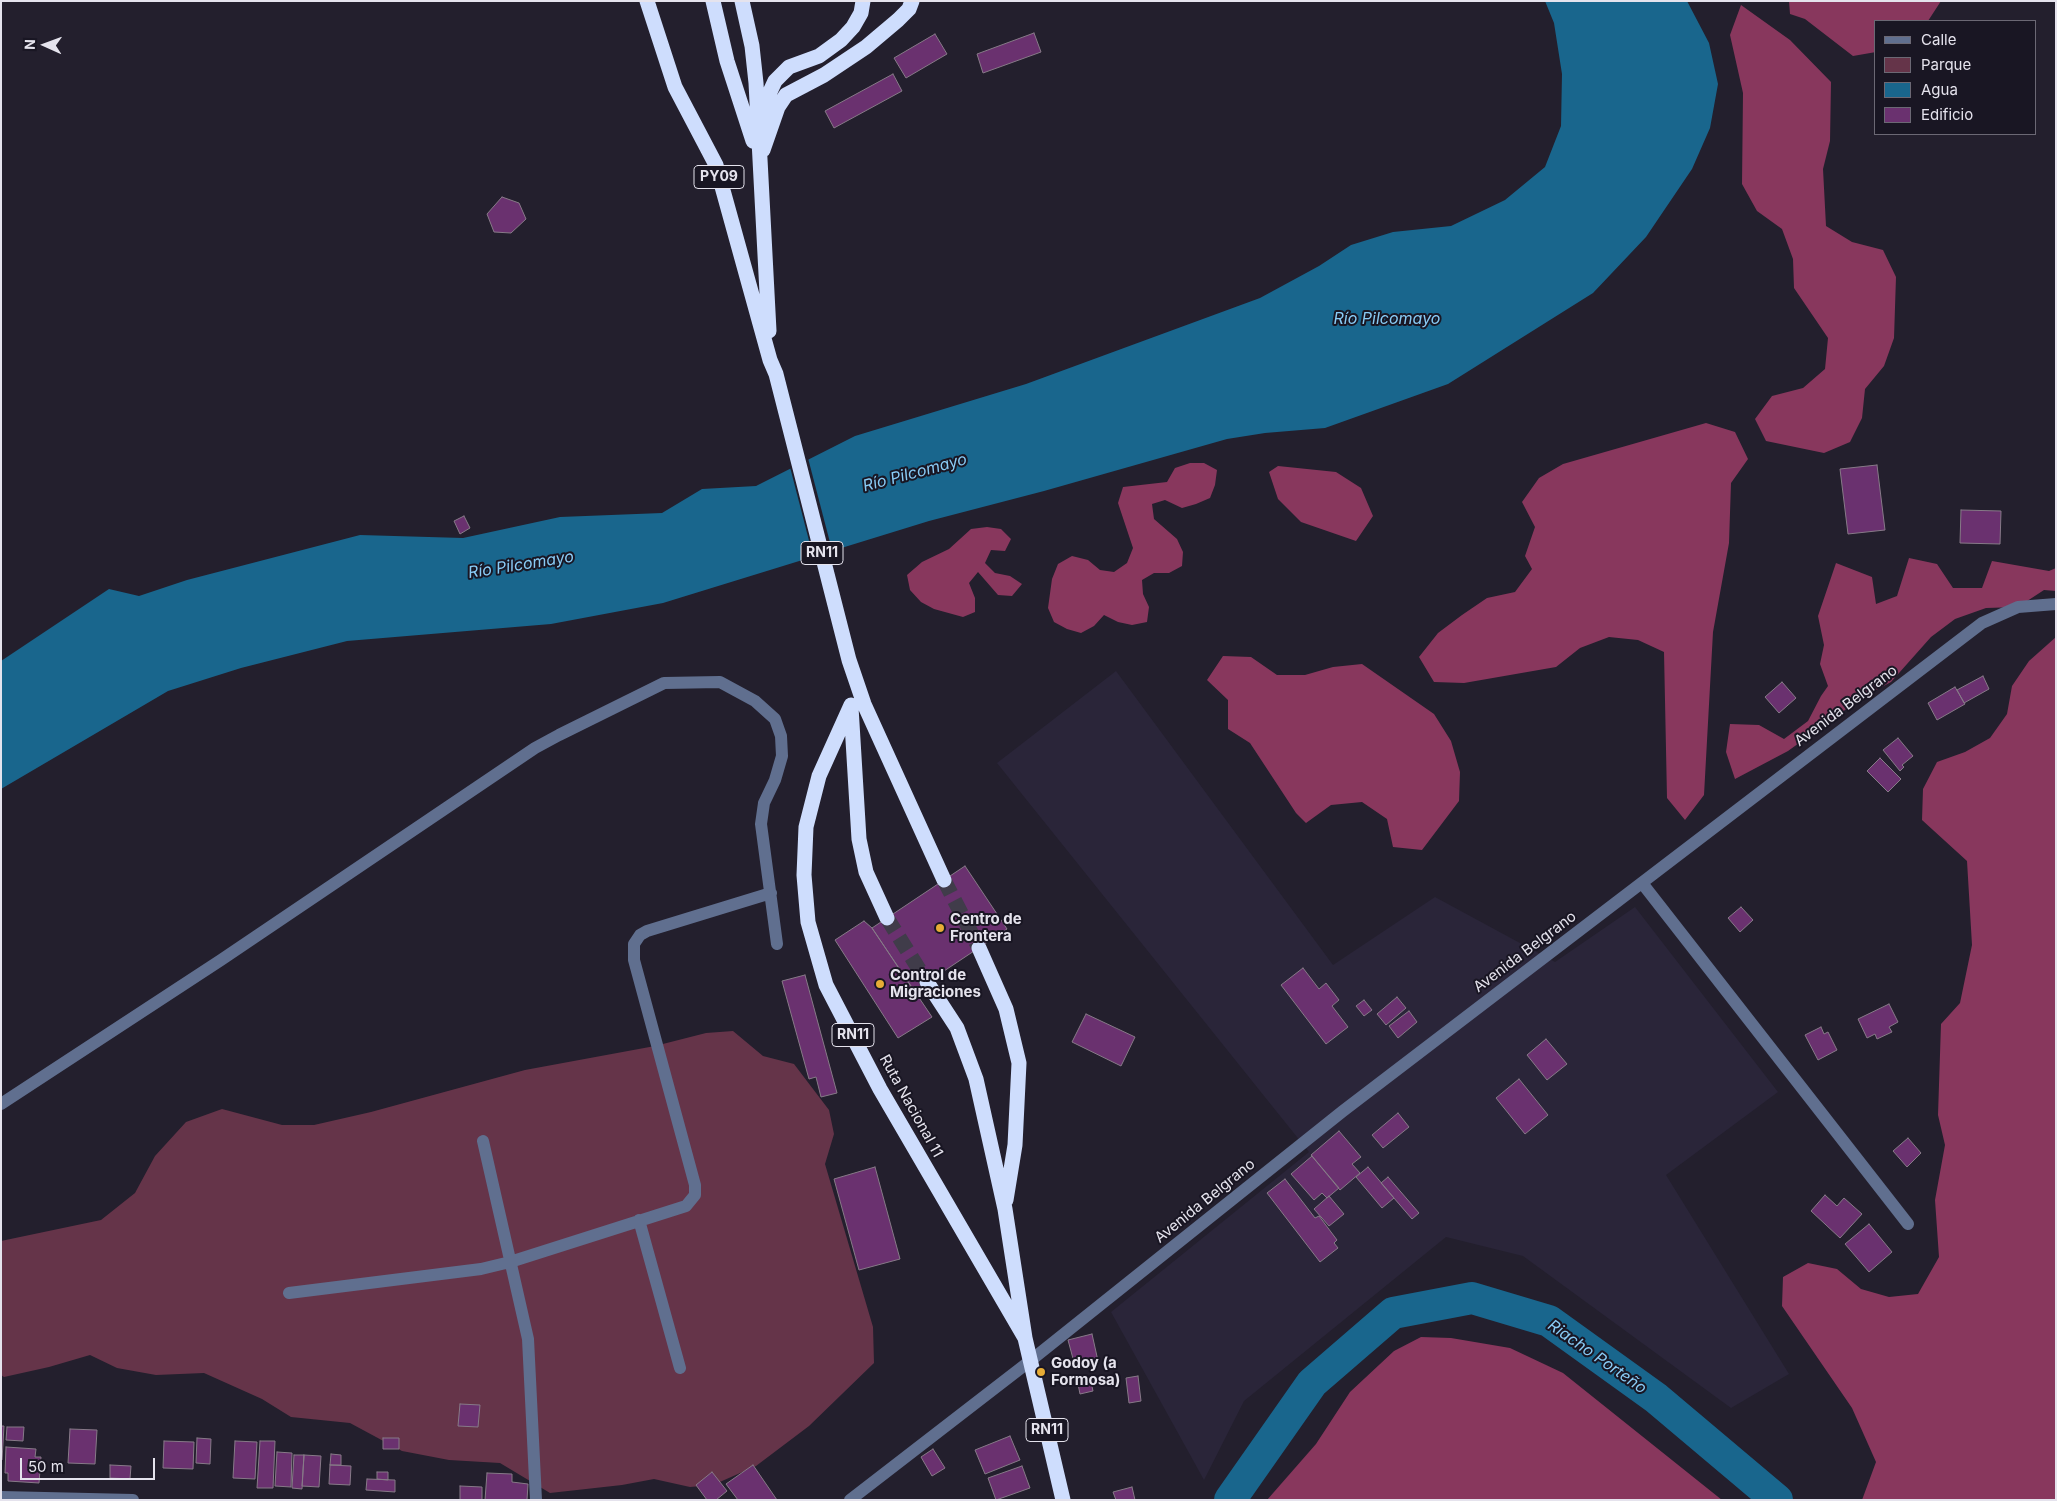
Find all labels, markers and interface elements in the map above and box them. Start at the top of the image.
north arrow [20,20,70,70]
legend [1874,20,2037,135]
text: Calle [1921,30,1956,49]
text: N [21,39,38,50]
text: Parque [1921,55,1971,74]
text: Agua [1921,80,1958,99]
text: Edificio [1921,105,1973,124]
road number: PY09 [694,166,744,188]
water label: Río Pilcomayo [1334,309,1440,329]
water label: Río Pilcomayo [861,450,969,496]
road number: RN11 [801,542,843,564]
water label: Río Pilcomayo [467,547,575,583]
street label: Avenida Belgrano [1791,662,1901,750]
street label: Avenida Belgrano [1470,908,1580,996]
place label: Centro de Frontera [950,910,1022,945]
marker: Centro de Frontera [934,922,946,934]
place label: Control de Migraciones [890,966,981,1001]
marker: Control de Migraciones [874,978,886,990]
road number: RN11 [832,1024,874,1046]
street label: Ruta Nacional 11 [875,1052,947,1160]
street label: Avenida Belgrano [1151,1155,1259,1247]
water label: Riacho Porteño [1544,1316,1650,1398]
place label: Godoy (a Formosa) [1051,1354,1120,1389]
marker: Godoy (a Formosa) [1035,1366,1047,1378]
road number: RN11 [1026,1418,1068,1442]
scale bar [22,1448,158,1480]
text: 50 m [28,1457,64,1476]

